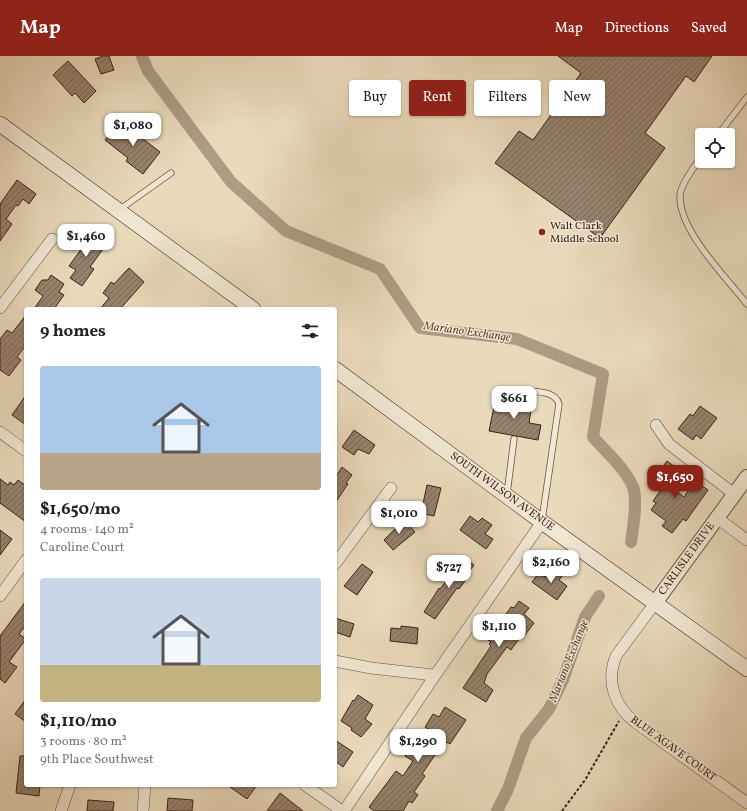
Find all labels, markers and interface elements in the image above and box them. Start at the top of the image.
text: Map [20,15,61,41]
text: Map [555,19,583,38]
text: Directions [605,19,669,38]
text: Saved [691,19,727,38]
chip: Buy [349,80,401,116]
chip: Rent [409,80,466,116]
chip: Filters [474,80,541,116]
chip: New [549,80,605,116]
pin: $1,080 [100,113,166,147]
text: $1,080 [113,117,153,135]
map controls [695,128,735,168]
button: locate [695,128,735,168]
place label: Walt Clark Middle School [550,219,619,247]
pin: $1,460 [53,224,119,258]
marker: Walt Clark Middle School [537,227,547,237]
text: $1,460 [66,228,106,246]
water label: Mariano Exchange [422,318,512,346]
text: 9 homes [40,320,106,343]
icon: filters [299,320,321,342]
pin: $661 [490,386,538,420]
text: $661 [501,390,527,408]
icon: home [145,392,217,464]
street label: SOUTH WILSON AVENUE [447,449,558,535]
pin: $1,650 [642,465,708,499]
text: $1,650 [656,469,694,487]
text: $1,650/mo [40,498,120,521]
pin: $1,010 [366,501,432,535]
text: $1,010 [380,505,418,523]
street label: CARLISLE DRIVE [655,519,719,599]
text: 4 rooms · 140 m² [40,521,134,539]
text: Caroline Court [40,539,124,557]
pin: $2,160 [518,550,584,584]
text: $2,160 [532,554,570,572]
pin: $727 [425,555,473,589]
text: $727 [436,559,462,577]
icon: home [145,604,217,676]
pin: $1,110 [466,614,532,648]
water label: Mariano Exchange [545,617,593,705]
text: $1,110 [482,618,516,636]
text: $1,110/mo [40,710,117,733]
street label: BLUE AGAVE COURT [627,713,719,786]
pin: $1,290 [385,729,451,763]
text: 3 rooms · 80 m² [40,733,127,751]
text: $1,290 [399,733,437,751]
text: 9th Place Southwest [40,751,154,769]

